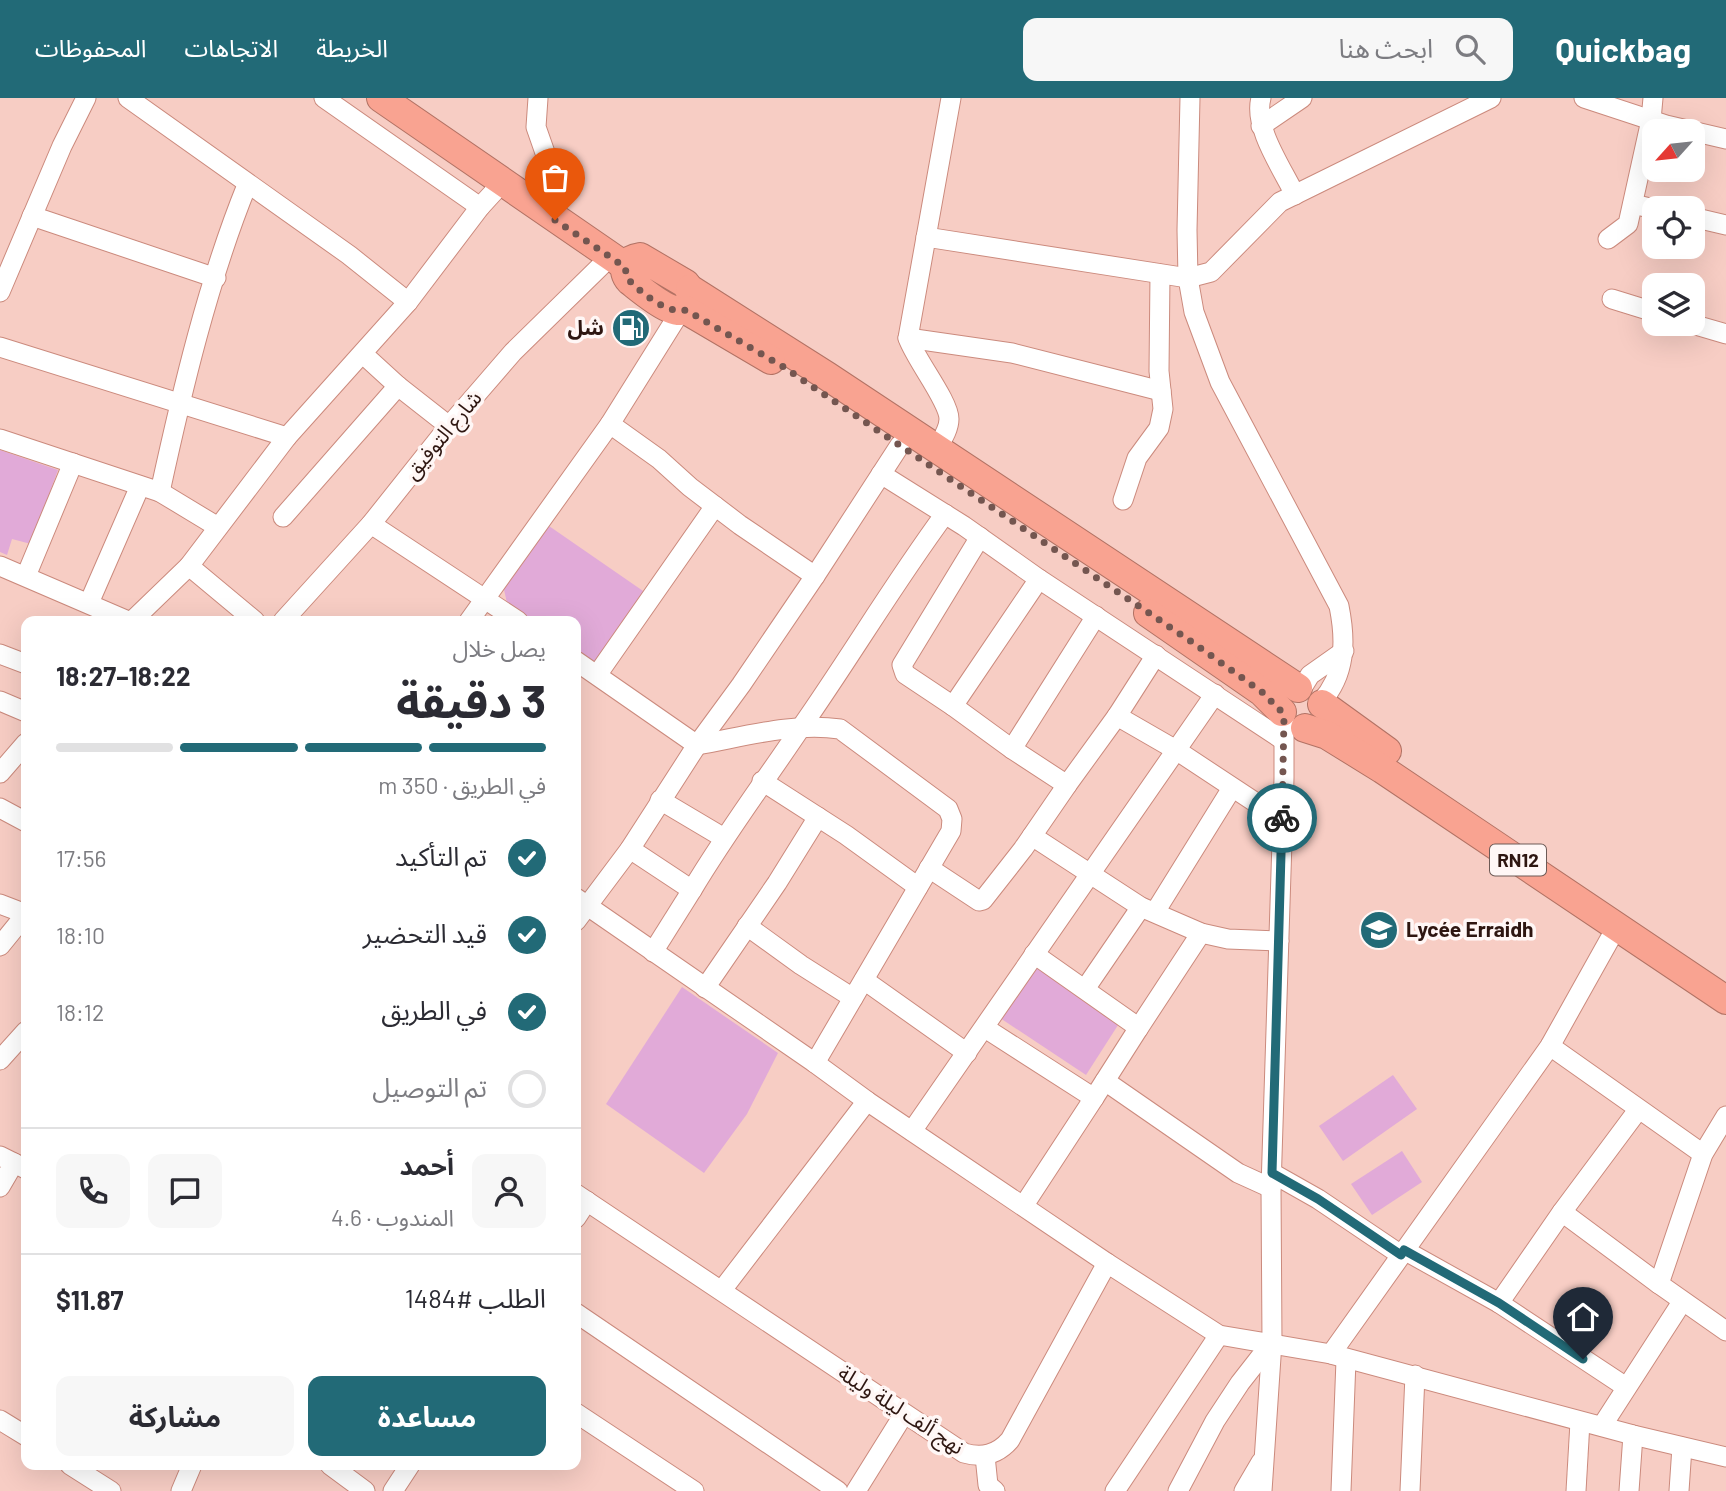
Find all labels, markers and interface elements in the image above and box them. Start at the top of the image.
search box [1023,18,1513,81]
text: Quickbag [1555,29,1691,69]
icon: search [1451,30,1489,68]
text: ابحث هنا [1338,32,1433,63]
text: المحفوظات [35,33,146,62]
text: الاتجاهات [184,33,278,62]
text: الخريطة [316,33,388,62]
north arrow [1642,119,1704,182]
map controls [1642,119,1705,336]
pin [525,148,585,220]
icon: bag [536,159,574,197]
button: locate [1642,196,1705,259]
button: layers [1642,273,1705,336]
fuel station icon: شل [610,307,652,349]
place label: شل [567,314,604,340]
street label: شارع التوفيق [398,385,489,486]
text: يصل خلال [453,634,546,662]
text: 18:22–18:27 [56,660,190,691]
text: 3 دقيقة [396,672,546,727]
text: في الطريق · 350 m [378,771,546,799]
courier [1247,783,1317,853]
icon: bike [1263,799,1301,837]
icon: check [508,839,546,877]
text: تم التأكيد [395,840,487,871]
text: 17:56 [56,844,106,872]
road number: RN12 [1490,845,1546,876]
school or university icon: Lycée Erraidh [1358,909,1400,951]
icon: check [508,916,546,954]
place label: Lycée Erraidh [1406,916,1534,941]
text: قيد التحضير [363,917,487,948]
text: 18:10 [56,921,105,949]
icon: check [508,993,546,1031]
text: في الطريق [381,994,487,1025]
text: 18:12 [56,998,104,1026]
text: تم التوصيل [372,1071,487,1102]
text: أحمد [400,1149,454,1180]
button: phone [56,1154,130,1228]
button: chat [148,1154,222,1228]
button: person [472,1154,546,1228]
text: المندوب · 4.6 [331,1203,454,1231]
text: الطلب #1484 [405,1282,546,1313]
text: $11.87 [56,1284,123,1315]
pin [1553,1287,1613,1359]
icon: home [1564,1298,1602,1336]
street label: نهج ألف ليلة وليلة [832,1359,969,1462]
button: مشاركة [56,1376,294,1456]
button: مساعدة [308,1376,546,1456]

